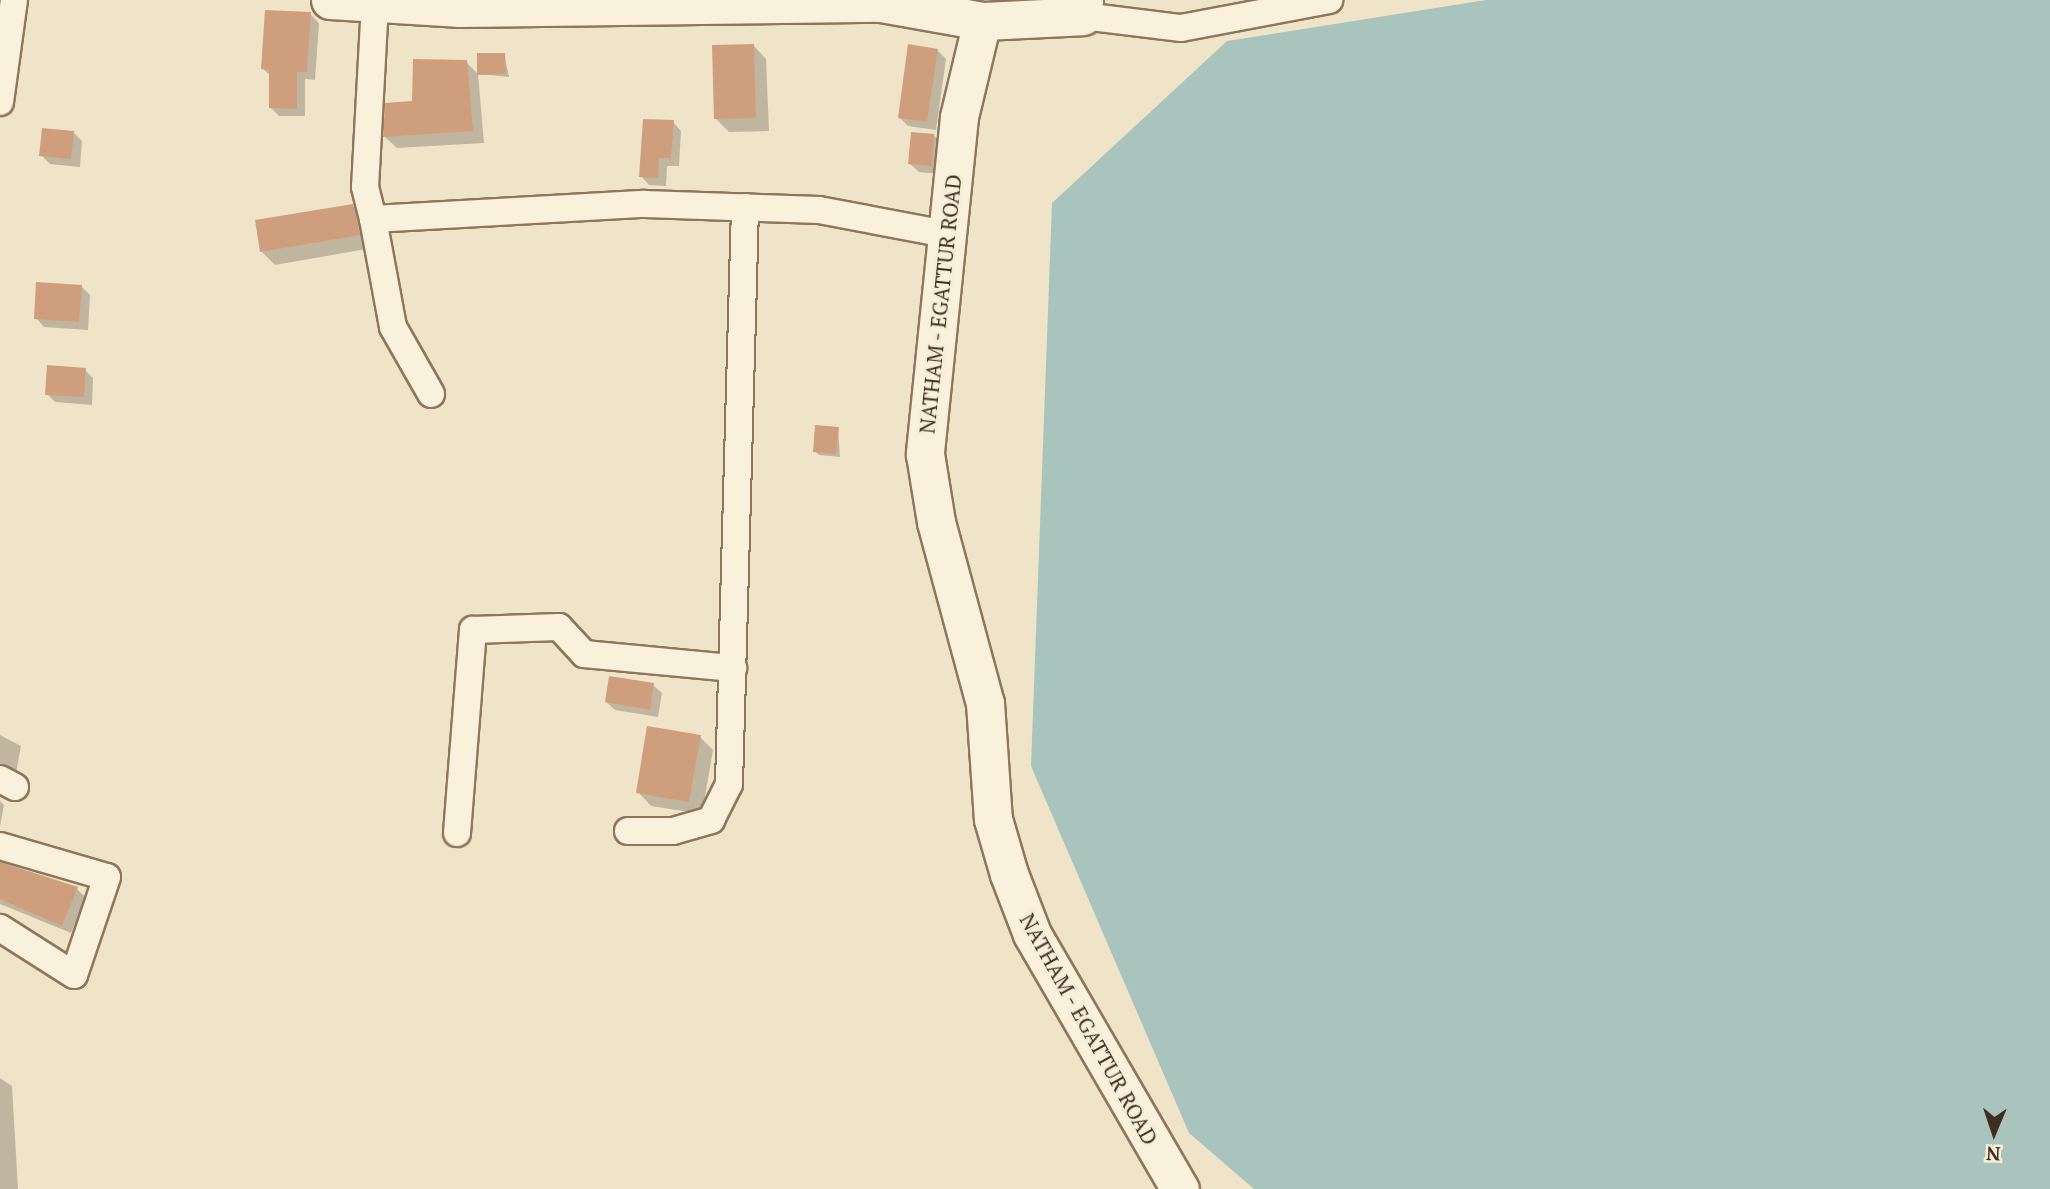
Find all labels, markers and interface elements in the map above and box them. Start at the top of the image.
street label: NATHAM - EGATTUR ROAD [914,172,966,436]
street label: NATHAM - EGATTUR ROAD [1014,908,1164,1150]
north arrow [1959,1098,2029,1168]
text: N [1986,1142,2001,1167]

